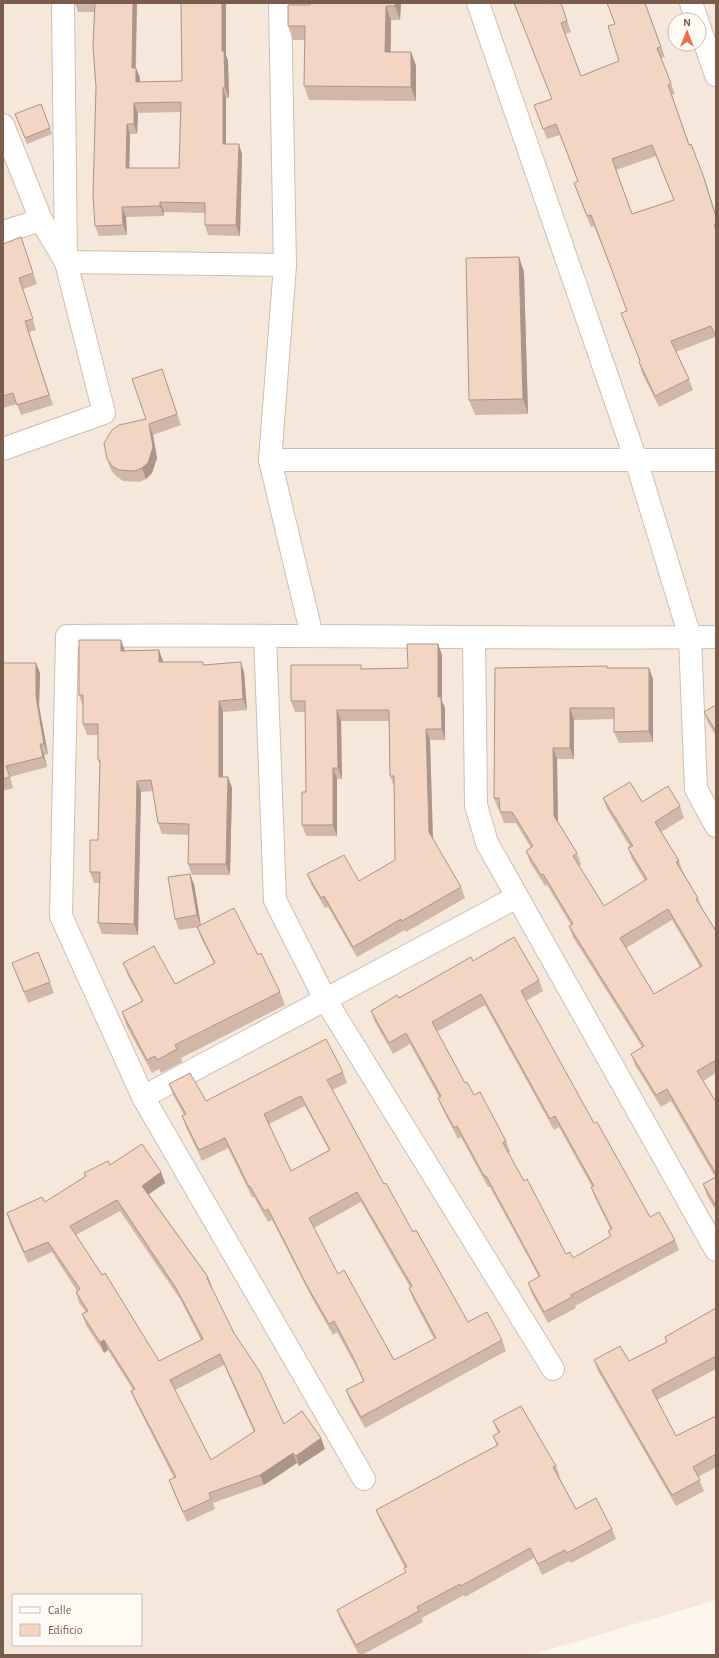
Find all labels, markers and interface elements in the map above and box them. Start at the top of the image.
north arrow [667,12,707,52]
text: N [683,17,691,28]
legend [12,1594,142,1646]
text: Calle [48,1604,71,1616]
text: Edificio [48,1624,83,1636]

